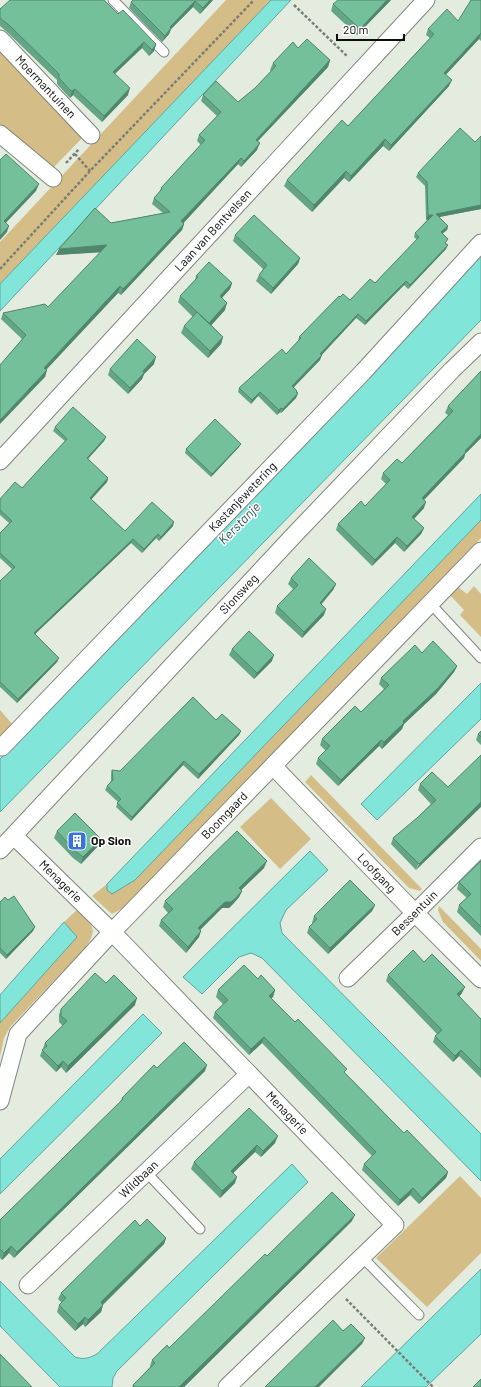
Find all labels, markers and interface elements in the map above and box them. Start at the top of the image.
scale bar [337,16,404,42]
text: 20 m [343,22,369,36]
street label: Moermantuinen [13,52,79,121]
street label: Laan van Bentvelsen [171,186,254,274]
street label: Kastanjewetering [205,459,279,534]
water label: Kerstanje [215,498,264,547]
street label: Sionsweg [216,571,260,616]
street label: Boomgaard [198,789,250,841]
building icon: Op Sion [66,830,88,852]
place label: Op Sion [91,833,131,847]
street label: Loofgang [355,850,399,895]
street label: Menagerie [37,857,85,905]
street label: Bessentuin [388,887,440,938]
street label: Menagerie [264,1088,312,1137]
street label: Wildbaan [116,1157,160,1200]

